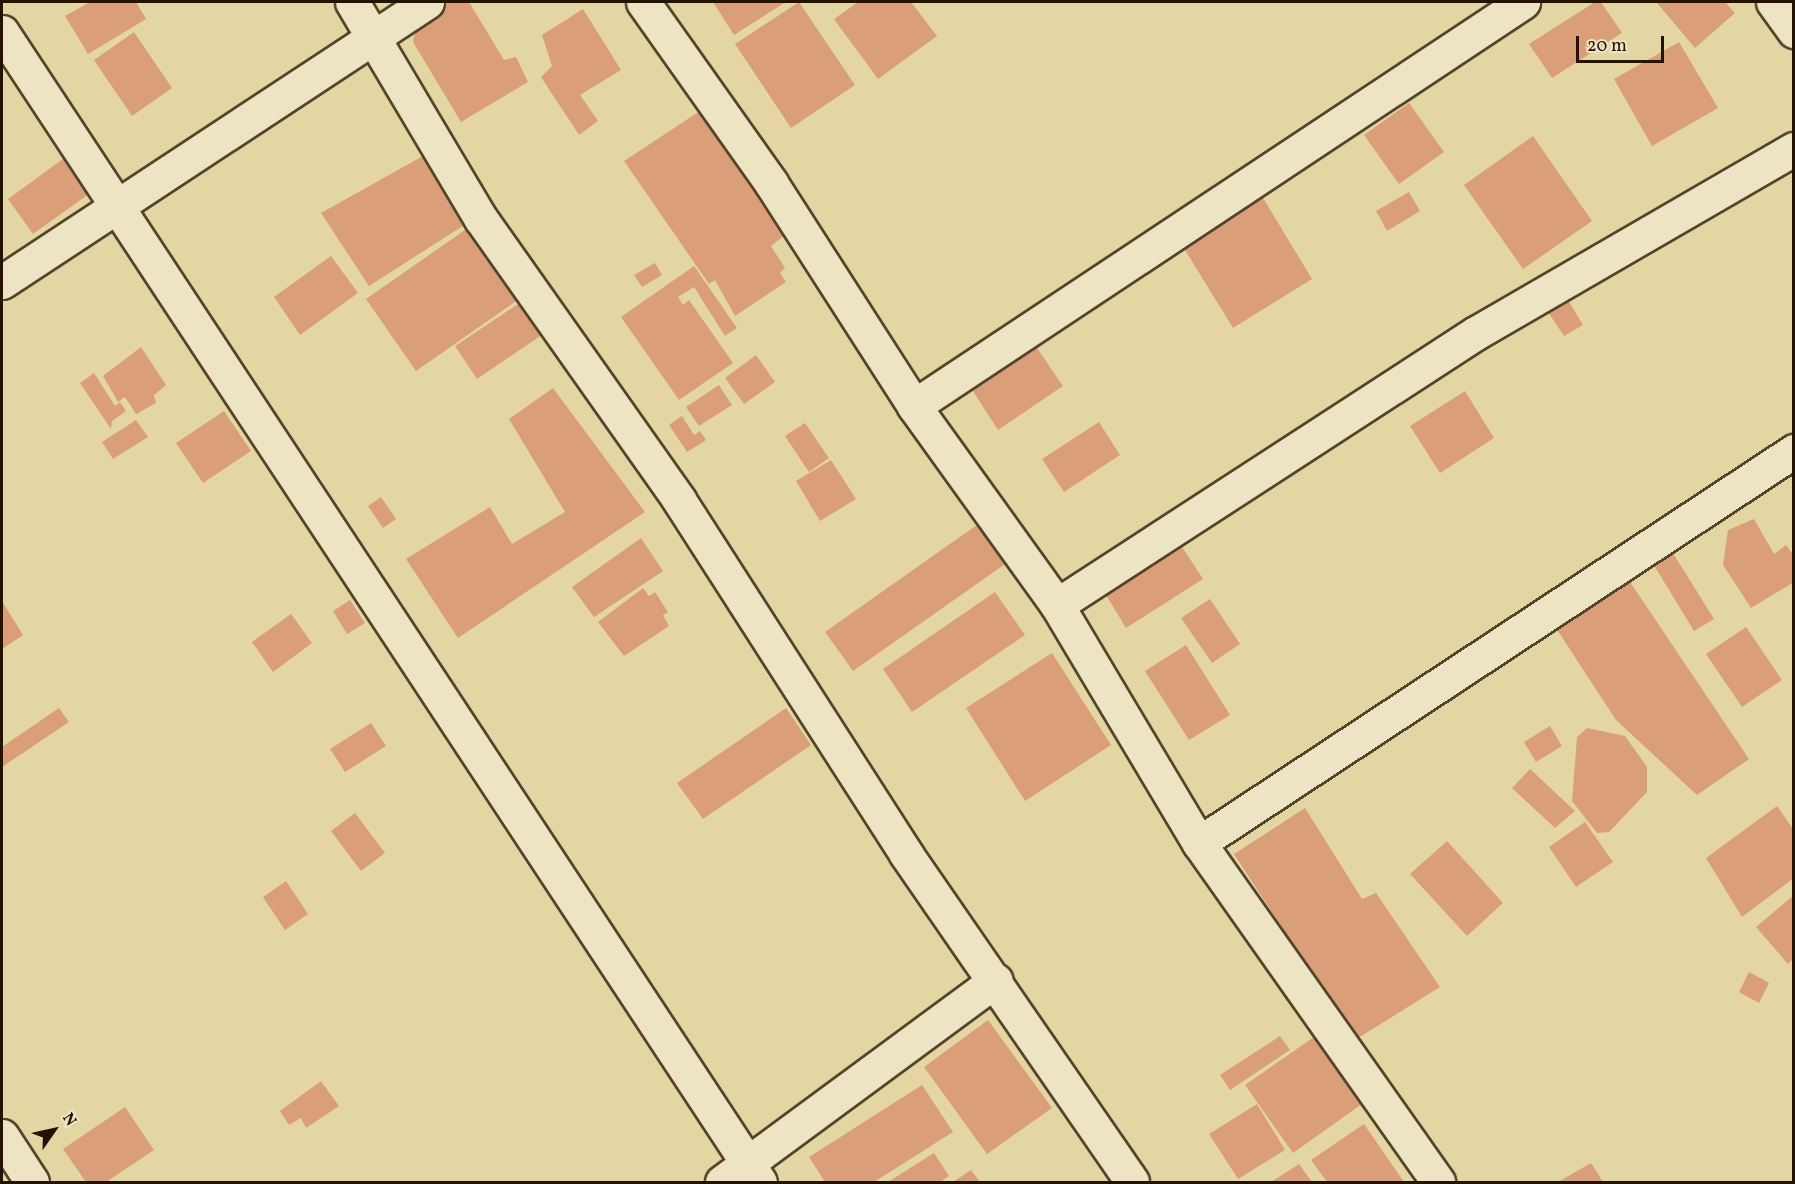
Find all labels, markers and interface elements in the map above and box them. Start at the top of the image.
scale bar [1579,24,1668,62]
text: 20 m [1587,34,1627,59]
north arrow [24,1100,84,1160]
text: N [57,1109,81,1131]

